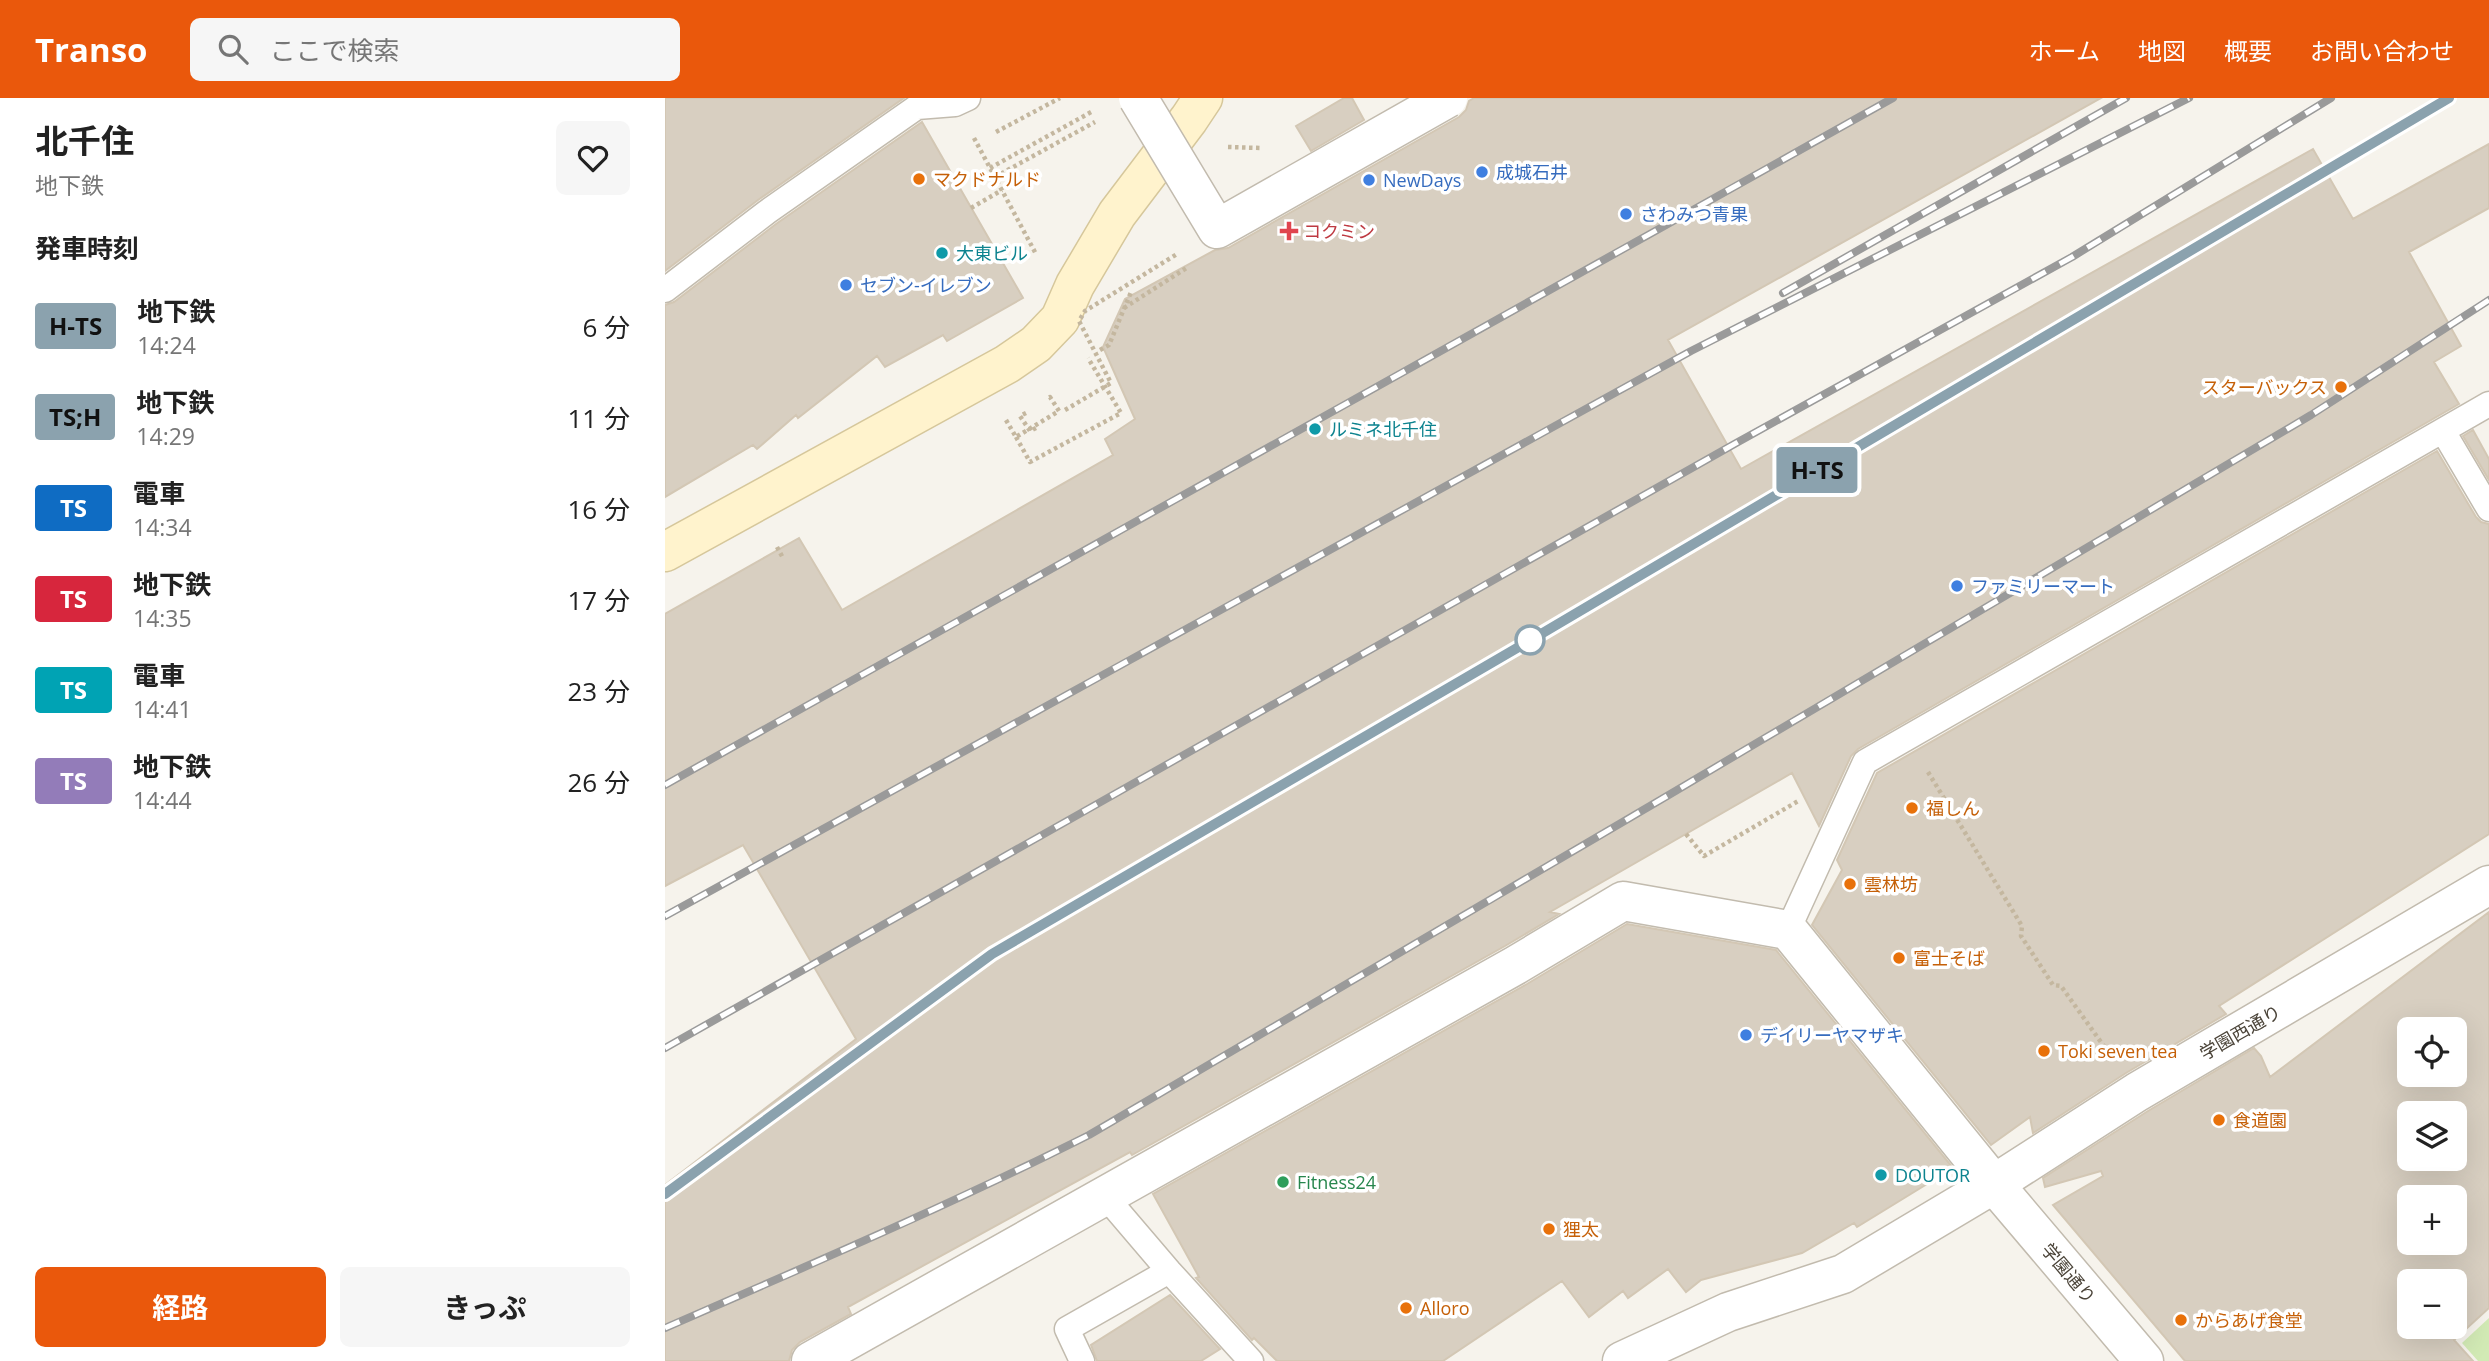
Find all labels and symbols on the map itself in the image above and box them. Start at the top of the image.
place label: 成城石井 [1496,160,1568,184]
marker: 成城石井 [1474,164,1490,180]
place label: マクドナルド [933,167,1041,191]
place label: NewDays [1383,168,1461,192]
marker: マクドナルド [911,171,927,187]
marker: NewDays [1361,172,1377,188]
place label: さわみつ青果 [1640,202,1748,226]
marker: さわみつ青果 [1618,206,1634,222]
place label: コクミン [1303,219,1375,243]
marker: コクミン [1281,223,1297,239]
place label: 大東ビル [956,241,1028,265]
marker: 大東ビル [934,245,950,261]
place label: セブン-イレブン [860,273,992,297]
marker: セブン-イレブン [838,277,854,293]
place label: スターバックス [2202,375,2327,399]
marker: スターバックス [2333,379,2349,395]
place label: ルミネ北千住 [1329,417,1437,441]
marker: ルミネ北千住 [1307,421,1323,437]
line badge: H-TS [1768,447,1866,493]
place label: ファミリーマート [1971,574,2115,598]
marker: ファミリーマート [1949,578,1965,594]
unlabelled marker [1515,625,1545,655]
place label: 福しん [1926,796,1980,820]
marker: 福しん [1904,800,1920,816]
place label: 雲林坊 [1864,872,1918,896]
marker: 雲林坊 [1842,876,1858,892]
place label: 富士そば [1913,946,1985,970]
marker: 富士そば [1891,950,1907,966]
street label: 学園西通り [2195,999,2285,1065]
place label: デイリーヤマザキ [1760,1023,1904,1047]
marker: デイリーヤマザキ [1738,1027,1754,1043]
place label: Toki seven tea [2058,1039,2177,1063]
marker: Toki seven tea [2036,1043,2052,1059]
place label: 食道園 [2233,1108,2287,1132]
marker: 食道園 [2211,1112,2227,1128]
place label: DOUTOR [1895,1163,1970,1187]
marker: DOUTOR [1873,1167,1889,1183]
place label: Fitness24 [1297,1170,1376,1194]
marker: Fitness24 [1275,1174,1291,1190]
place label: 狸太 [1563,1217,1599,1241]
marker: 狸太 [1541,1221,1557,1237]
street label: 学園通り [2037,1238,2101,1308]
place label: Alloro [1420,1296,1469,1320]
marker: Alloro [1398,1300,1414,1316]
place label: からあげ食堂 [2195,1308,2303,1332]
marker: からあげ食堂 [2173,1312,2189,1328]

